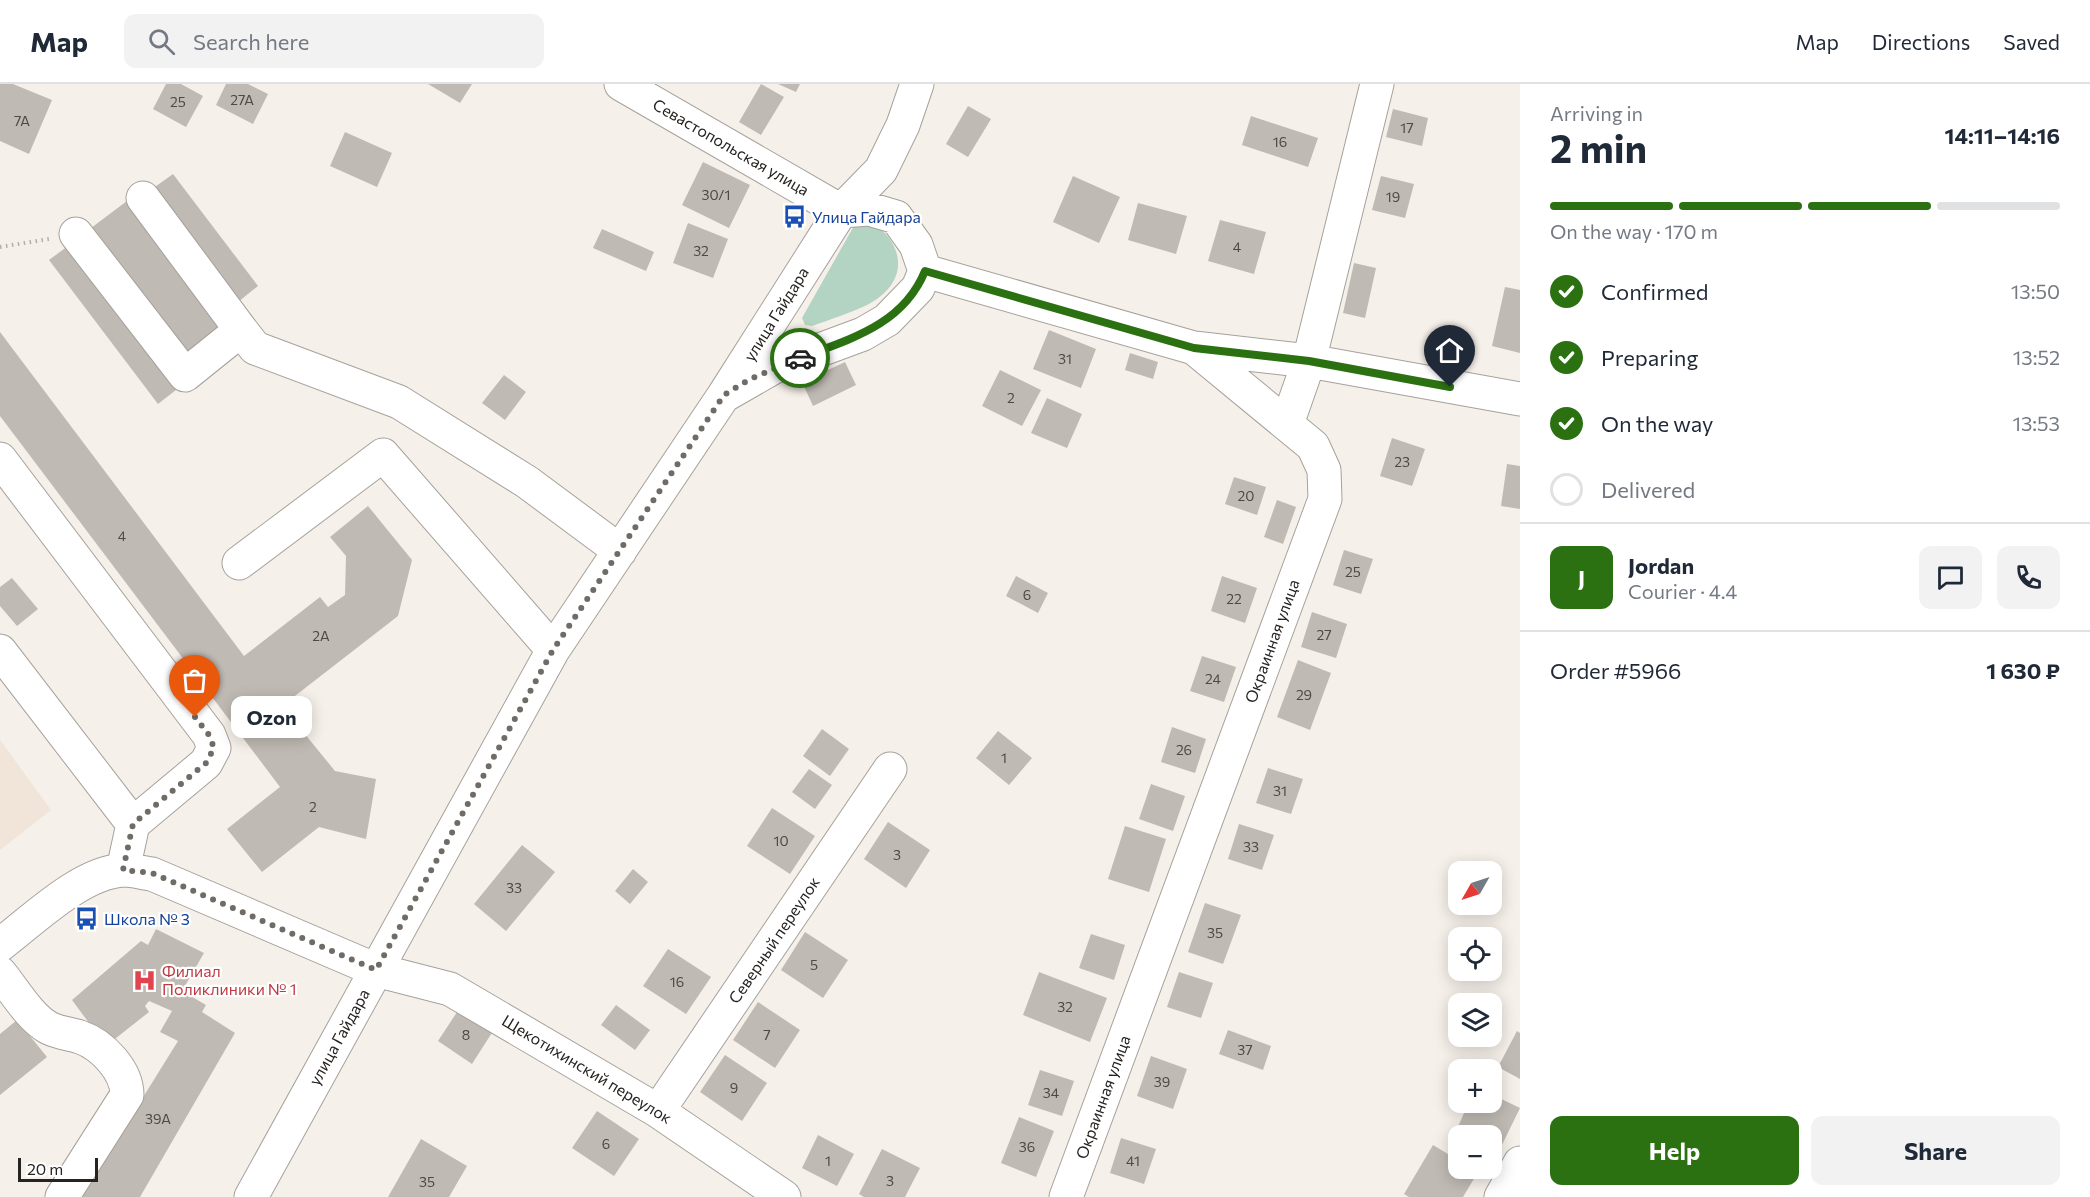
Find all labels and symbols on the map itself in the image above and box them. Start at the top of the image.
house number: 27А [230,91,254,108]
house number: 25 [170,93,186,110]
street label: Севастопольская улица [650,94,813,199]
house number: 7А [14,112,30,129]
house number: 17 [1400,119,1414,136]
house number: 16 [1273,133,1287,150]
house number: 30/1 [701,186,731,203]
house number: 19 [1386,188,1400,205]
bus stop icon: Улица Гайдара [781,204,807,230]
place label: Улица Гайдара [812,207,921,226]
house number: 4 [1233,238,1242,255]
house number: 32 [693,242,709,259]
street label: улица Гайдара [739,263,812,364]
pin [1424,325,1475,387]
courier [770,328,830,388]
house number: 31 [1058,350,1072,367]
house number: 2 [1007,389,1015,406]
house number: 23 [1394,453,1410,470]
house number: 20 [1238,487,1254,504]
house number: 4 [118,527,127,544]
house number: 25 [1345,563,1361,580]
street label: Окраинная улица [1240,576,1303,705]
house number: 6 [1023,586,1031,603]
house number: 22 [1226,590,1242,607]
house number: 27 [1316,626,1332,643]
house number: 2А [312,627,330,644]
pin [169,655,220,717]
house number: 24 [1205,670,1222,687]
house number: 29 [1296,686,1312,703]
callout: Ozon [231,696,312,738]
house number: 26 [1176,741,1192,758]
house number: 1 [1001,749,1007,766]
house number: 31 [1273,782,1287,799]
house number: 2 [309,798,317,815]
house number: 10 [773,832,789,849]
house number: 33 [1243,838,1259,855]
house number: 3 [893,846,901,863]
north arrow [1448,861,1502,915]
street label: Северный переулок [724,872,823,1007]
house number: 33 [506,879,522,896]
bus stop icon: Школа № 3 [73,906,99,932]
place label: Школа № 3 [104,909,190,928]
house number: 35 [1207,924,1223,941]
house number: 5 [810,956,818,973]
place label: Филиал Поликлиники № 1 [162,961,297,998]
hospital icon: Филиал Поликлиники № 1 [131,967,157,993]
house number: 16 [670,973,684,990]
street label: улица Гайдара [304,985,373,1088]
house number: 32 [1057,998,1073,1015]
street label: Щекотихинский переулок [499,1010,676,1127]
house number: 8 [462,1026,470,1043]
house number: 7 [763,1026,771,1043]
street label: Окраинная улица [1071,1032,1134,1161]
house number: 37 [1237,1041,1253,1058]
house number: 39 [1154,1073,1170,1090]
house number: 9 [730,1079,738,1096]
house number: 34 [1043,1084,1060,1101]
house number: 39А [145,1110,171,1127]
house number: 6 [602,1135,610,1152]
house number: 36 [1019,1138,1035,1155]
house number: 1 [825,1152,831,1169]
house number: 41 [1126,1152,1140,1169]
scale bar [18,1155,98,1182]
house number: 3 [886,1172,894,1189]
house number: 35 [419,1173,435,1190]

